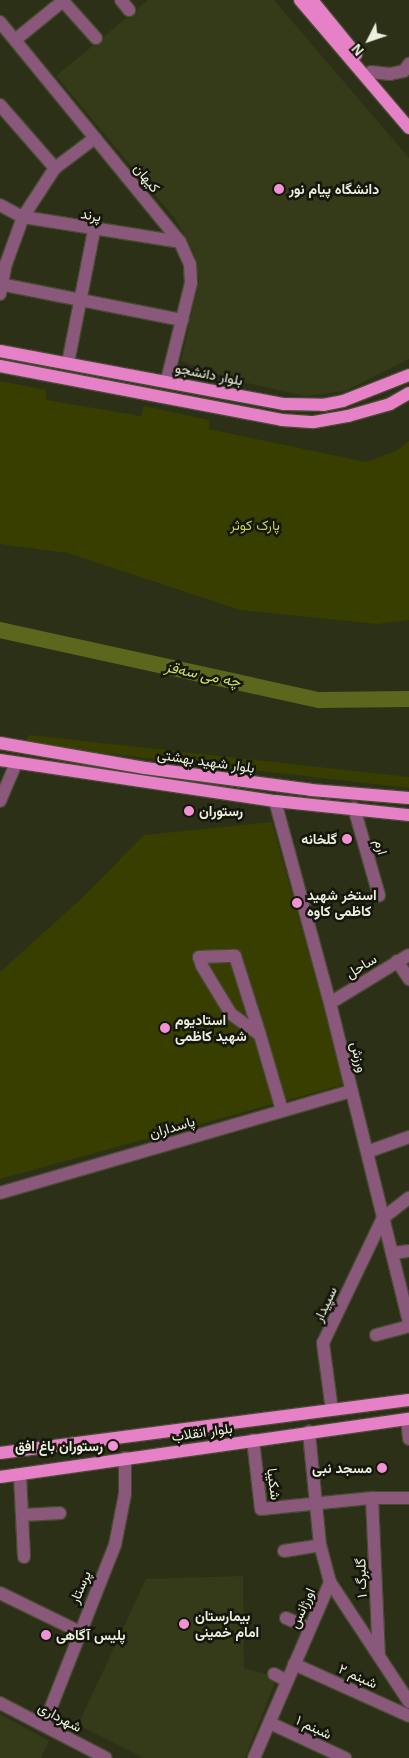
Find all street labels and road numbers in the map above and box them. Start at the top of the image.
street label: کیهان [130,160,164,196]
street label: پرند [79,205,103,225]
street label: بلوار دانشجو [174,359,244,389]
street label: بلوار شهید بهشتی [156,746,256,776]
street label: ارم [371,837,391,857]
street label: ساحل [342,950,380,982]
street label: ورزش [347,1040,371,1074]
street label: پاسداران [147,1113,197,1141]
street label: سپیدار [310,1284,340,1324]
street label: بلوار انقلاب [170,1419,234,1445]
street label: شکیبا [264,1467,284,1501]
street label: گلبرگ ۱ [352,1558,370,1598]
street label: پرستار [66,1568,94,1606]
street label: اورژانس [286,1585,318,1631]
street label: شبنم ۲ [336,1660,380,1692]
street label: شهرداری [35,1699,85,1735]
street label: شبنم ۱ [293,1711,335,1743]

